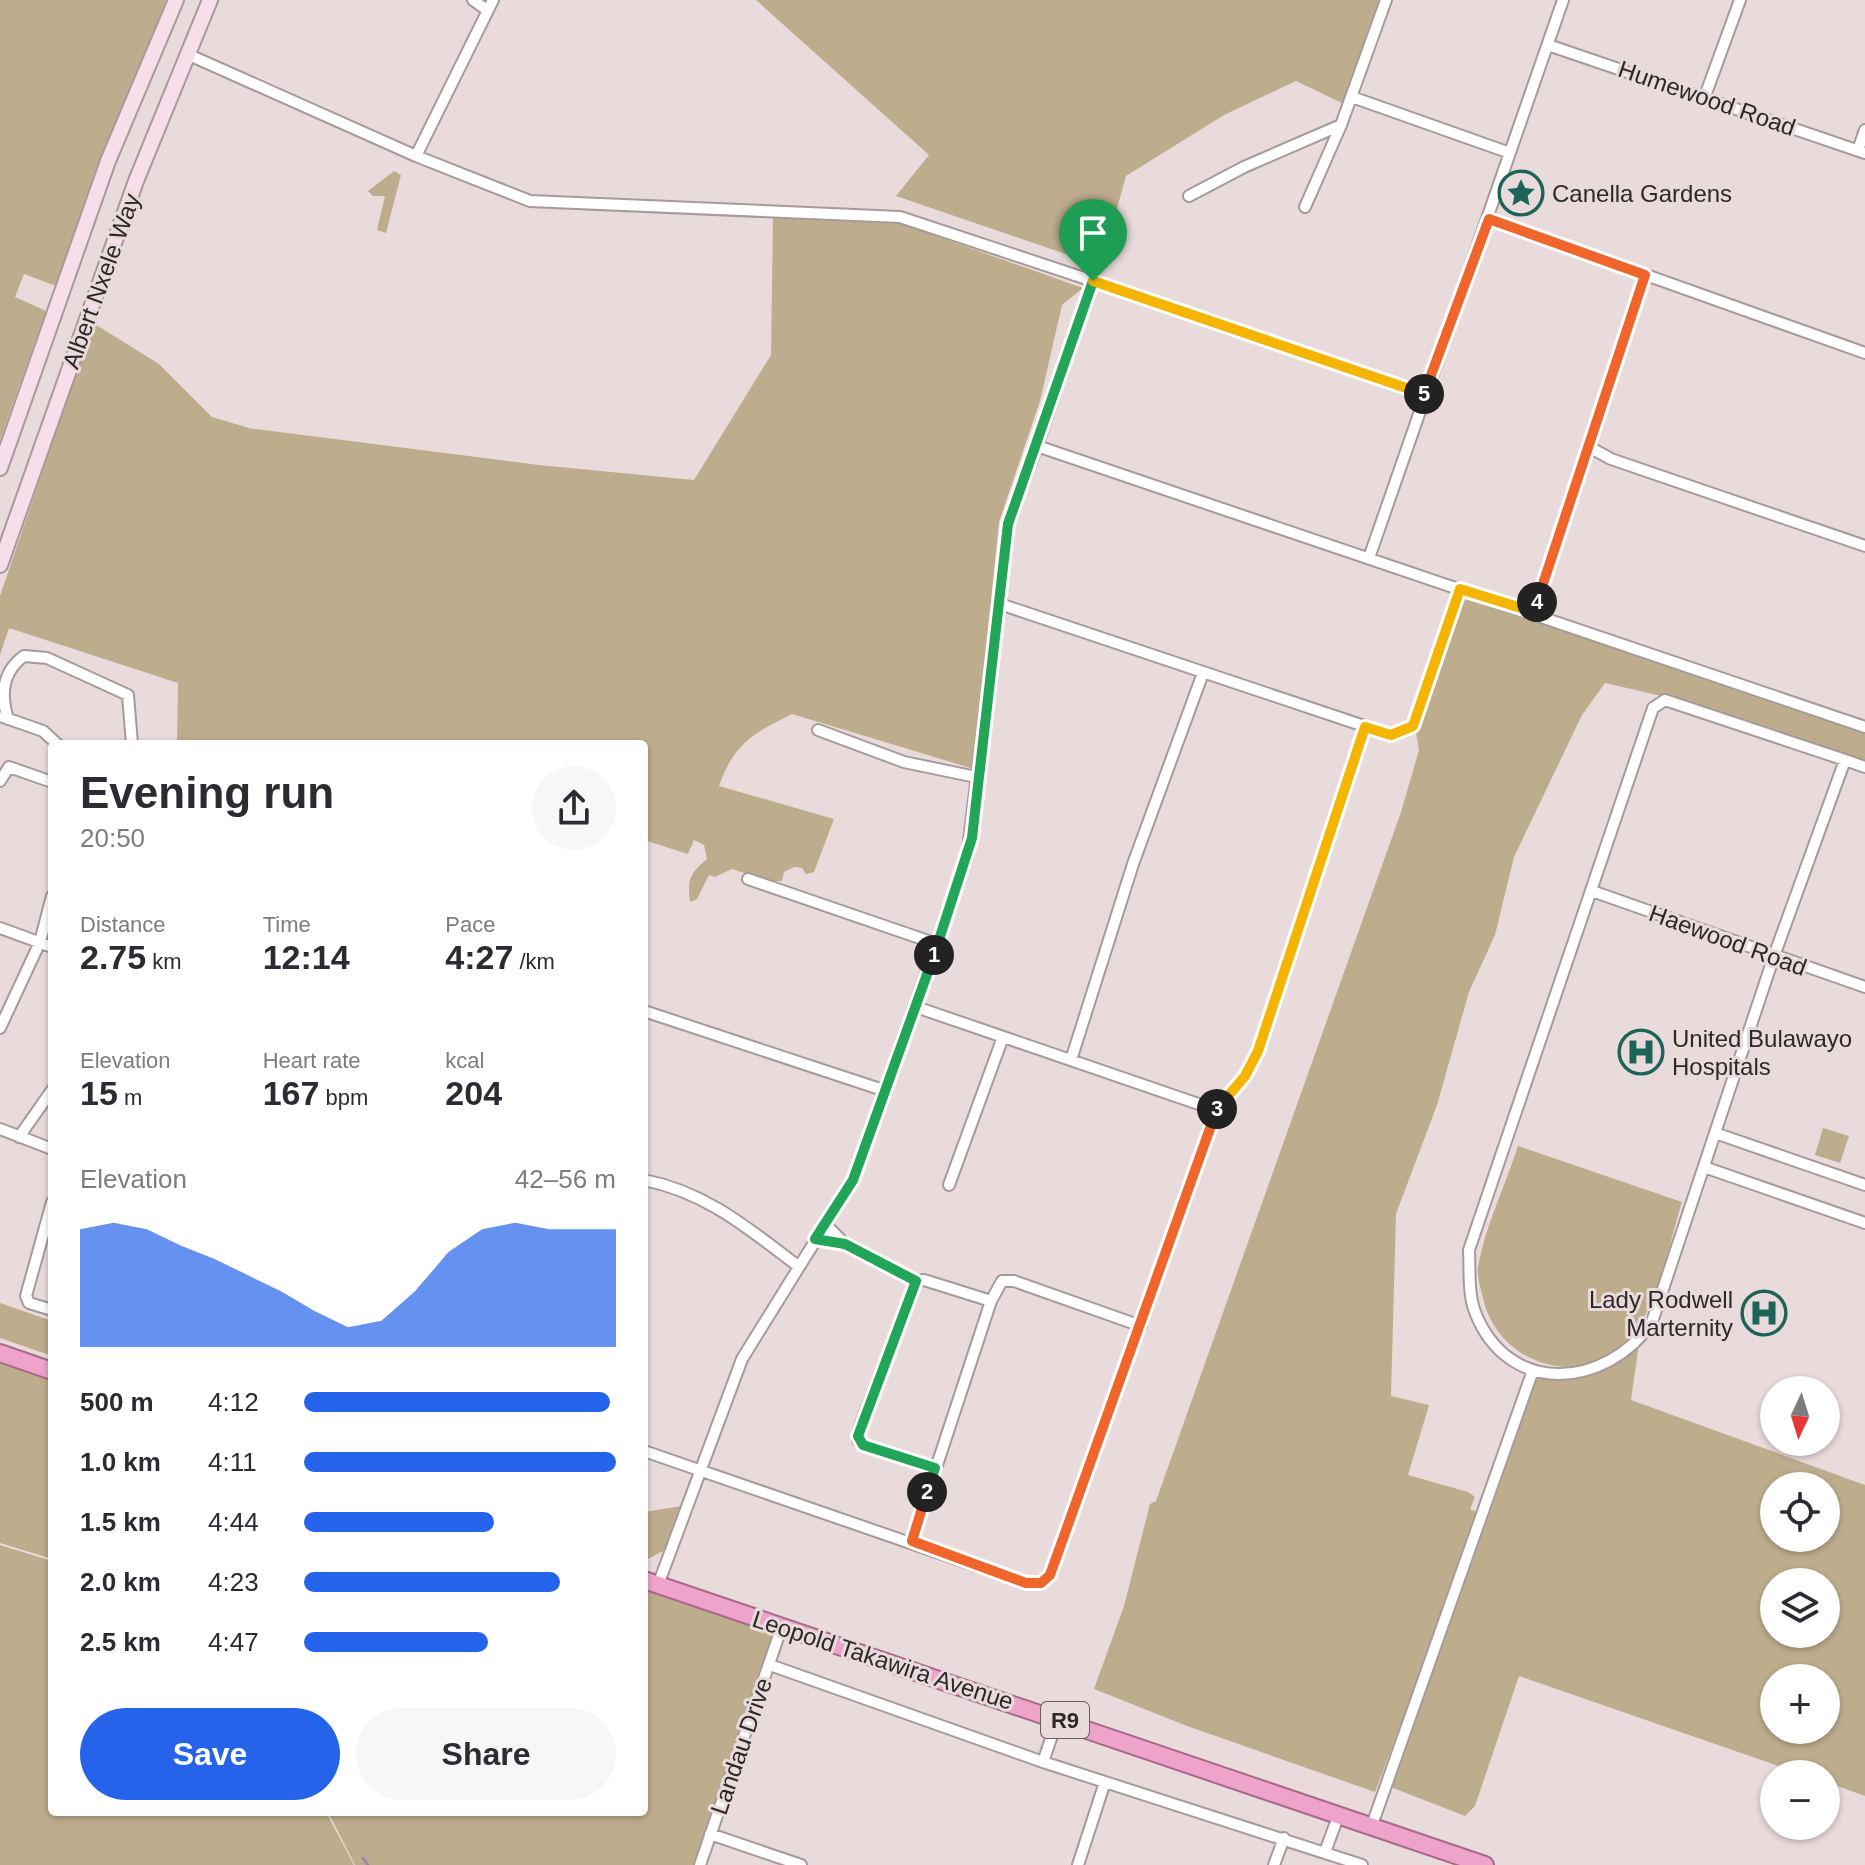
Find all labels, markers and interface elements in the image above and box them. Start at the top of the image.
street label: Humewood Road [1615,55,1799,141]
place icon: Canella Gardens [1497,169,1545,217]
place label: Canella Gardens [1552,180,1732,207]
street label: Albert Nxele Way [57,190,145,372]
pin [1059,199,1127,281]
icon: arrive [1071,211,1115,255]
pin: 5 [1404,374,1444,414]
text: 5 [1418,381,1430,406]
pin: 4 [1517,582,1557,622]
text: 4 [1531,589,1543,614]
button: share [532,766,616,850]
text: Evening run [80,768,334,817]
text: 20:50 [80,823,145,853]
street label: Haewood Road [1646,899,1810,981]
text: Distance [80,912,166,937]
text: Time [263,912,311,937]
text: Pace [445,912,495,937]
pin: 1 [914,935,954,975]
text: 2.75 [80,938,146,976]
text: 12:14 [263,938,350,976]
text: 4:27 [445,938,513,976]
text: 1 [928,942,940,967]
text: km [146,949,182,974]
text: /km [513,949,555,974]
place label: United Bulawayo Hospitals [1672,1025,1852,1080]
hospital icon: United Bulawayo Hospitals [1617,1028,1665,1076]
text: Elevation [80,1048,171,1073]
text: Heart rate [263,1048,360,1073]
text: kcal [445,1048,484,1073]
text: 15 [80,1074,118,1112]
text: 167 [263,1074,319,1112]
text: 204 [445,1074,502,1112]
text: m [118,1085,142,1110]
text: bpm [319,1085,368,1110]
pin: 3 [1197,1089,1237,1129]
text: 3 [1211,1096,1223,1121]
text: Elevation [80,1164,187,1194]
text: 42–56 m [515,1164,616,1194]
place label: Lady Rodwell Marternity [1589,1286,1733,1341]
hospital icon: Lady Rodwell Marternity [1740,1289,1788,1337]
north arrow [1760,1376,1840,1456]
map controls [1760,1376,1840,1840]
text: 500 m [80,1387,154,1417]
text: 4:12 [208,1387,259,1417]
text: 1.0 km [80,1447,161,1477]
text: 4:11 [208,1447,257,1477]
pin: 2 [907,1472,947,1512]
button: locate [1760,1472,1840,1552]
text: 2 [921,1479,933,1504]
text: 1.5 km [80,1507,161,1537]
text: 4:44 [208,1507,259,1537]
text: 2.0 km [80,1567,161,1597]
text: 4:23 [208,1567,259,1597]
button: layers [1760,1568,1840,1648]
street label: Leopold Takawira Avenue [749,1605,1017,1715]
text: 2.5 km [80,1627,161,1657]
text: 4:47 [208,1627,259,1657]
button: + [1760,1664,1840,1744]
street label: Landau Drive [705,1674,777,1818]
road number: R9 [1041,1702,1089,1738]
button: Save [80,1708,340,1800]
button: Share [356,1708,616,1800]
button: − [1760,1760,1840,1840]

